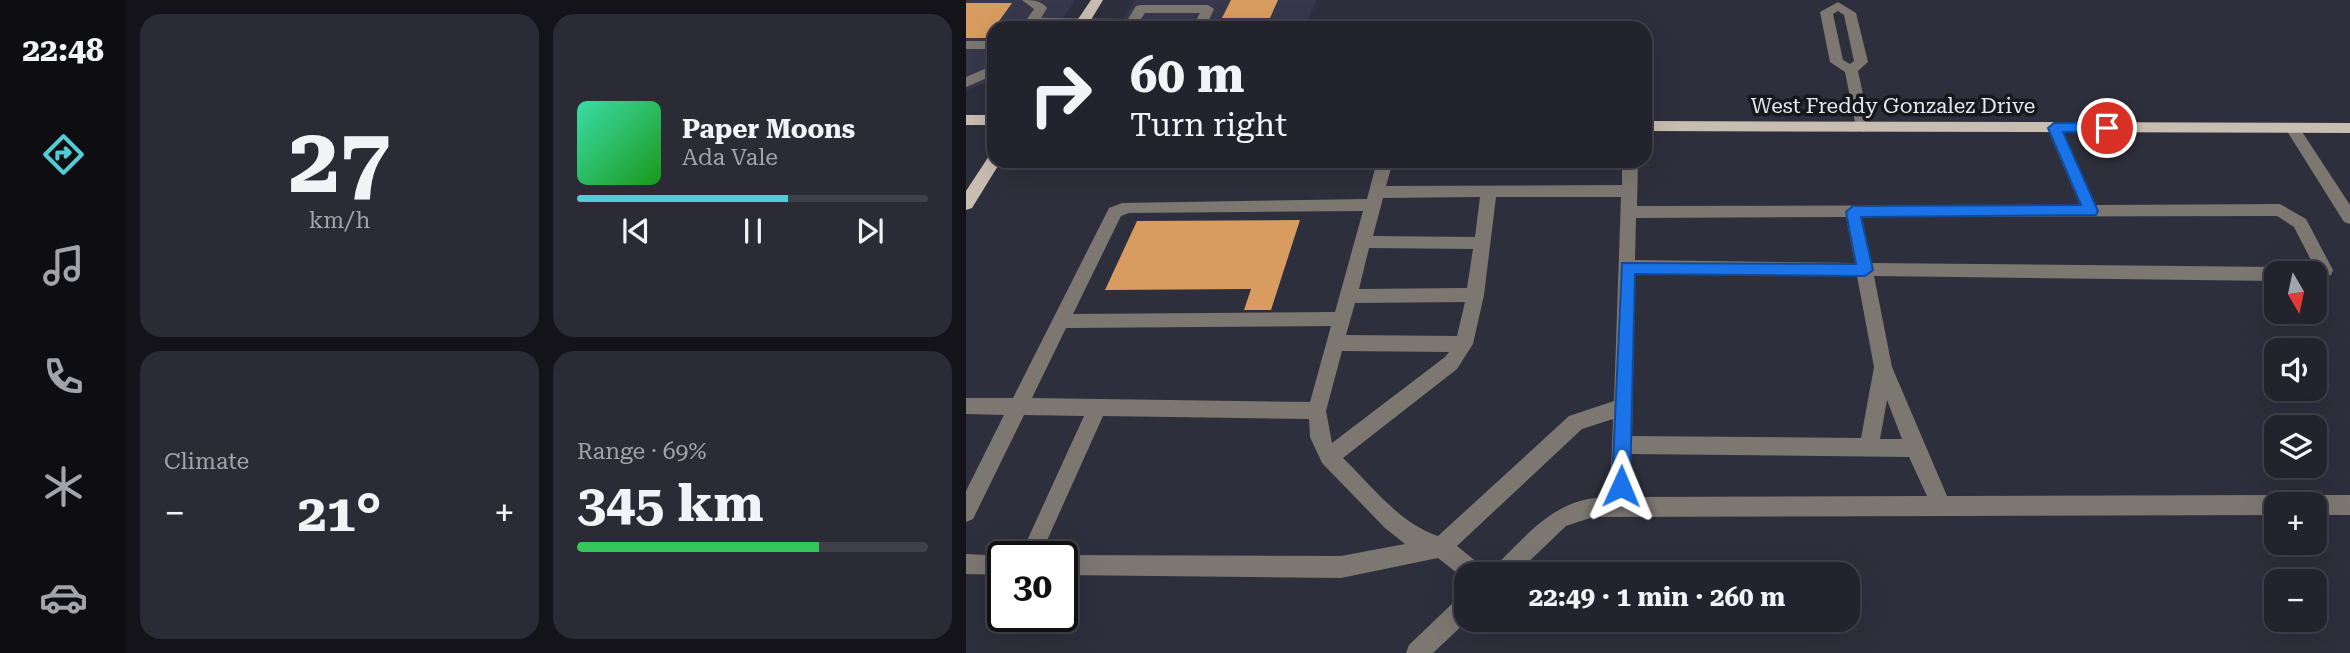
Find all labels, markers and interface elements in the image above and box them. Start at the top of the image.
text: 22:48 [22,31,104,69]
text: 60 m [1130,47,1245,104]
icon: right [1015,49,1106,140]
street label: West Freddy Gonzalez Drive [1751,94,2035,118]
pin [2077,98,2137,158]
text: Turn right [1130,106,1287,144]
text: 27 [289,108,390,214]
icon: arrive [2088,109,2126,147]
text: Paper Moons [682,114,855,144]
icon: directions [39,130,88,179]
text: Ada Vale [682,144,778,171]
text: km/h [309,207,370,234]
icon: previous [617,212,655,250]
icon: pause [734,212,772,250]
icon: next [851,212,889,250]
icon: music [39,241,88,290]
north arrow [2264,261,2328,324]
map controls [2264,261,2327,632]
button: sound [2264,338,2327,401]
icon: phone [39,352,88,401]
button: layers [2264,415,2327,478]
text: Range · 69% [577,438,706,465]
text: Climate [164,448,249,475]
position arrow [1584,449,1658,523]
icon: climate [39,462,88,511]
text: 345 km [577,473,764,534]
text: 21° [297,483,382,544]
text: − [164,491,185,535]
text: + [494,491,515,535]
button: + [2264,492,2327,555]
speed limit sign: 30 [987,541,1078,632]
button: − [2264,569,2327,632]
icon: car [39,573,88,622]
text: 22:49 · 1 min · 260 m [1529,582,1785,612]

